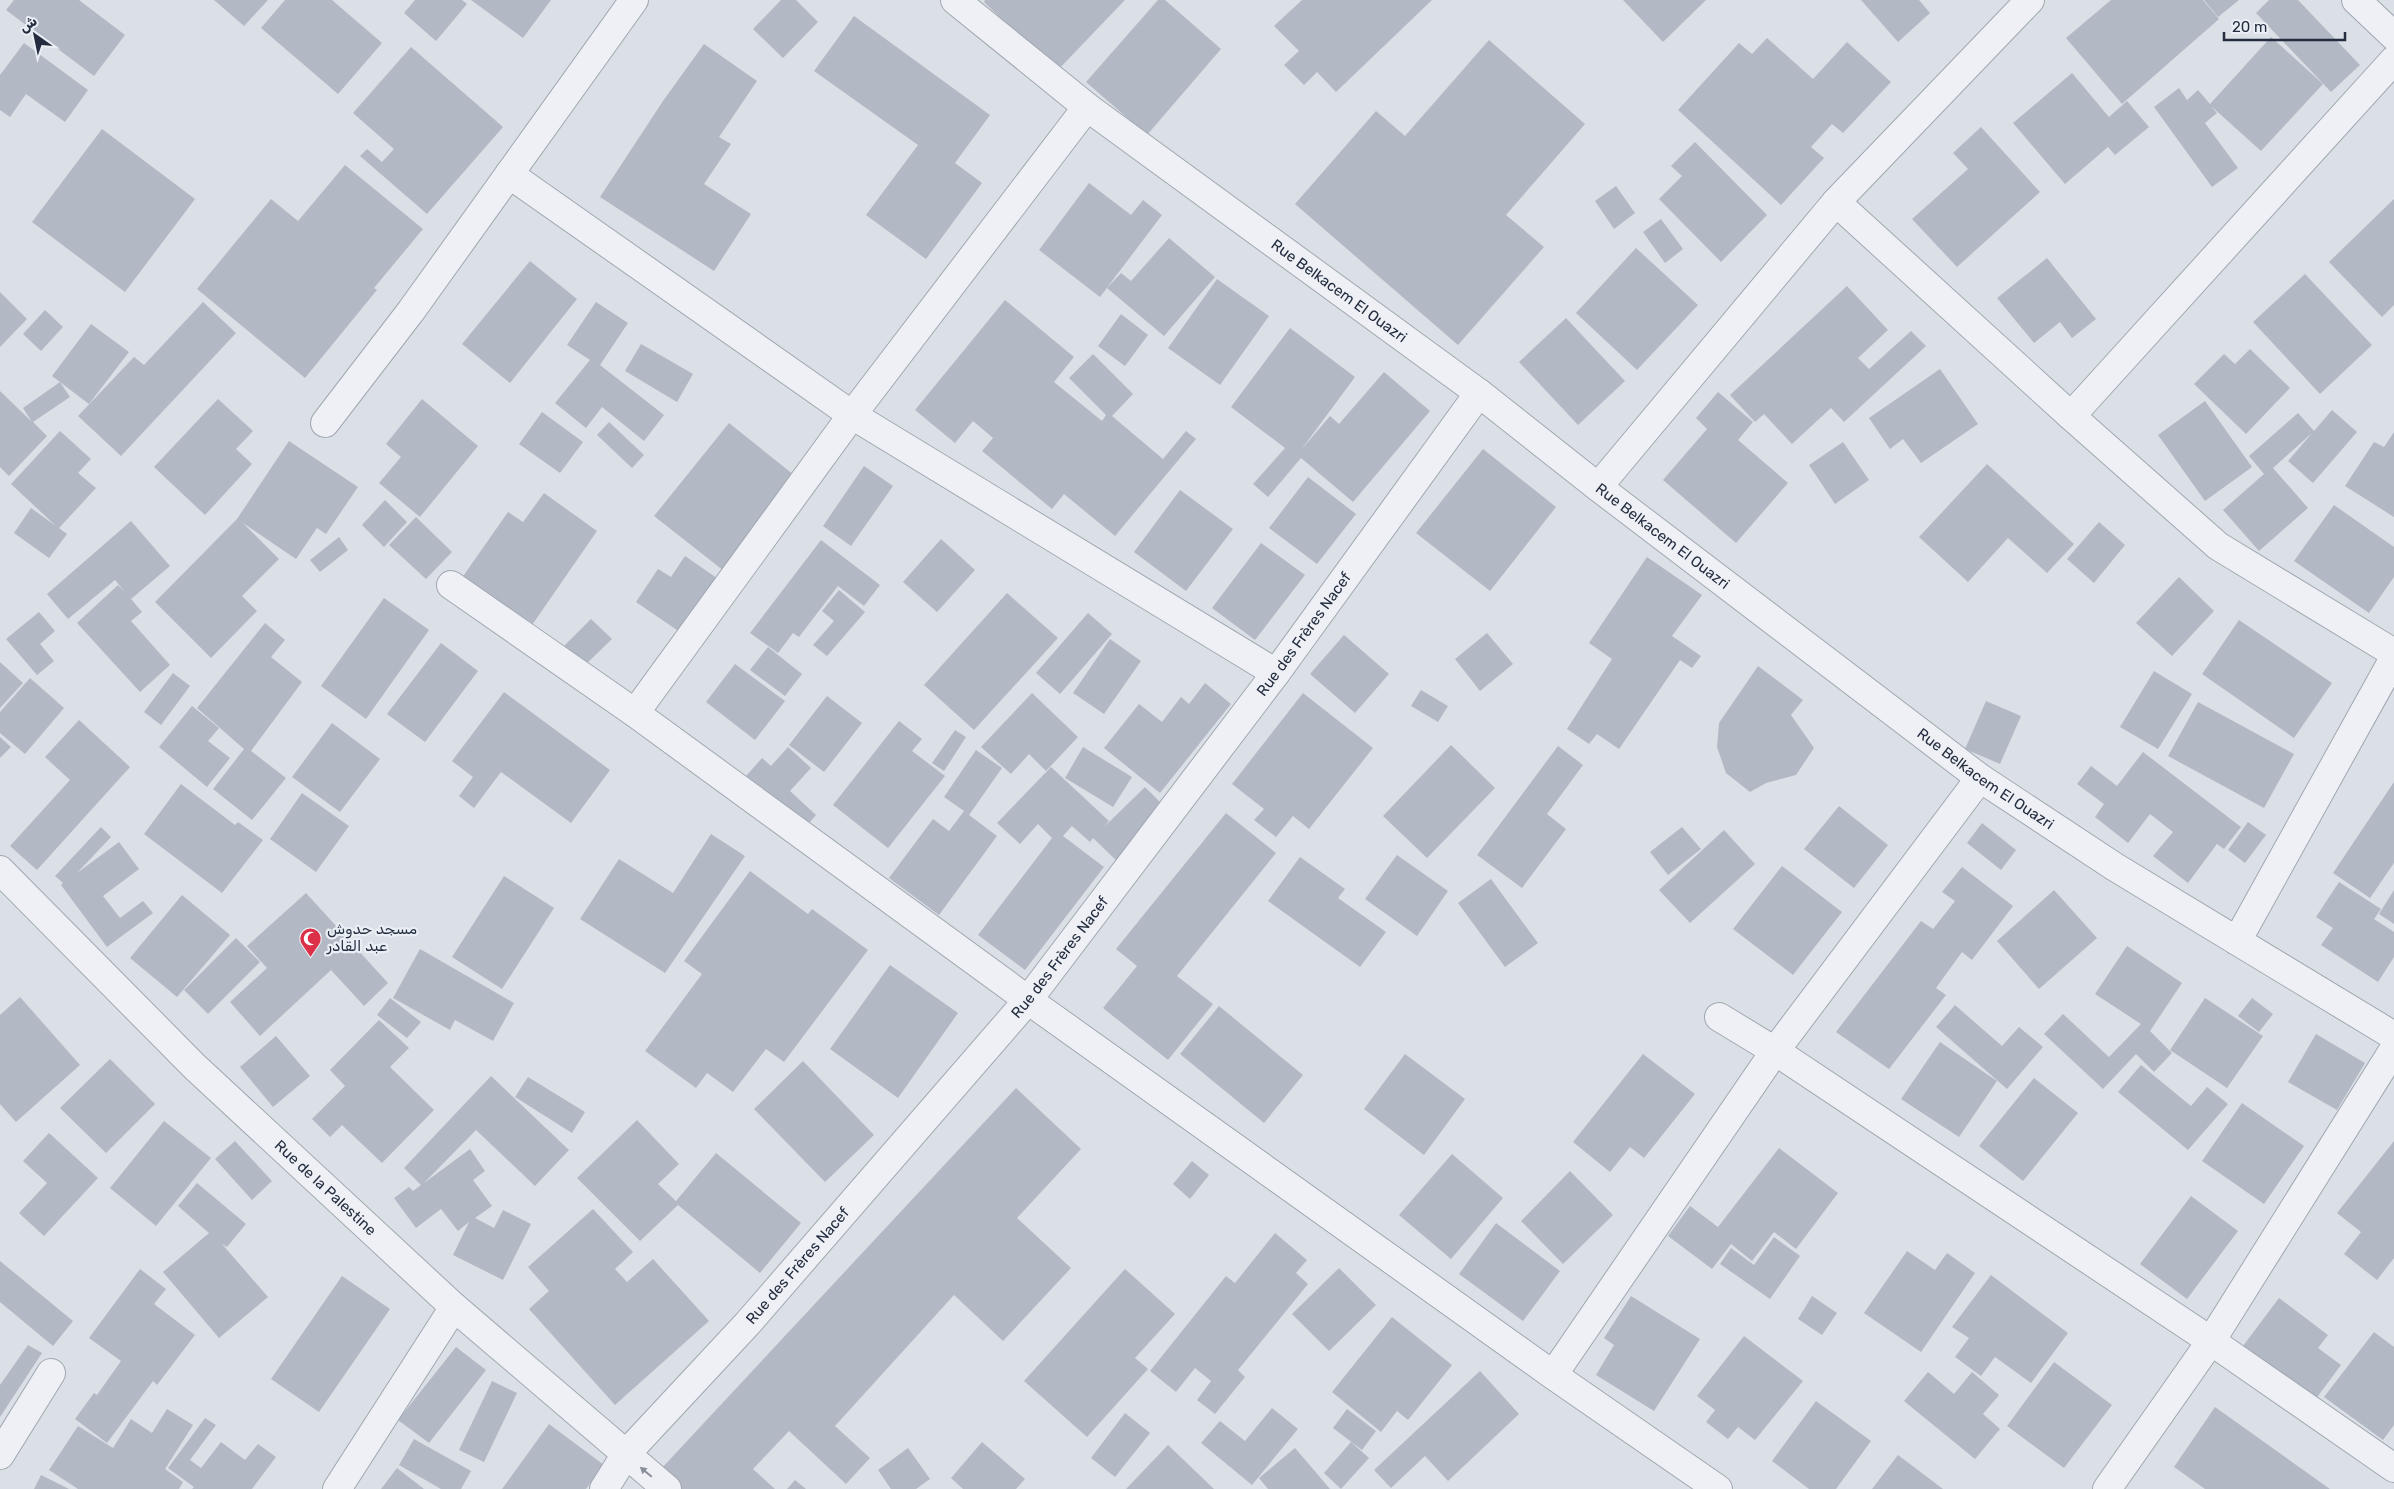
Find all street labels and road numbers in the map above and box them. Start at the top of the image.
street label: Rue Belkacem El Ouazri [1268,235,1410,346]
street label: Rue Belkacem El Ouazri [1592,479,1733,593]
street label: Rue des Frères Nacef [1253,569,1355,700]
street label: Rue Belkacem El Ouazri [1913,724,2057,833]
street label: Rue des Frères Nacef [1007,893,1112,1022]
street label: Rue de la Palestine [271,1136,380,1239]
street label: Rue des Frères Nacef [742,1204,853,1328]

